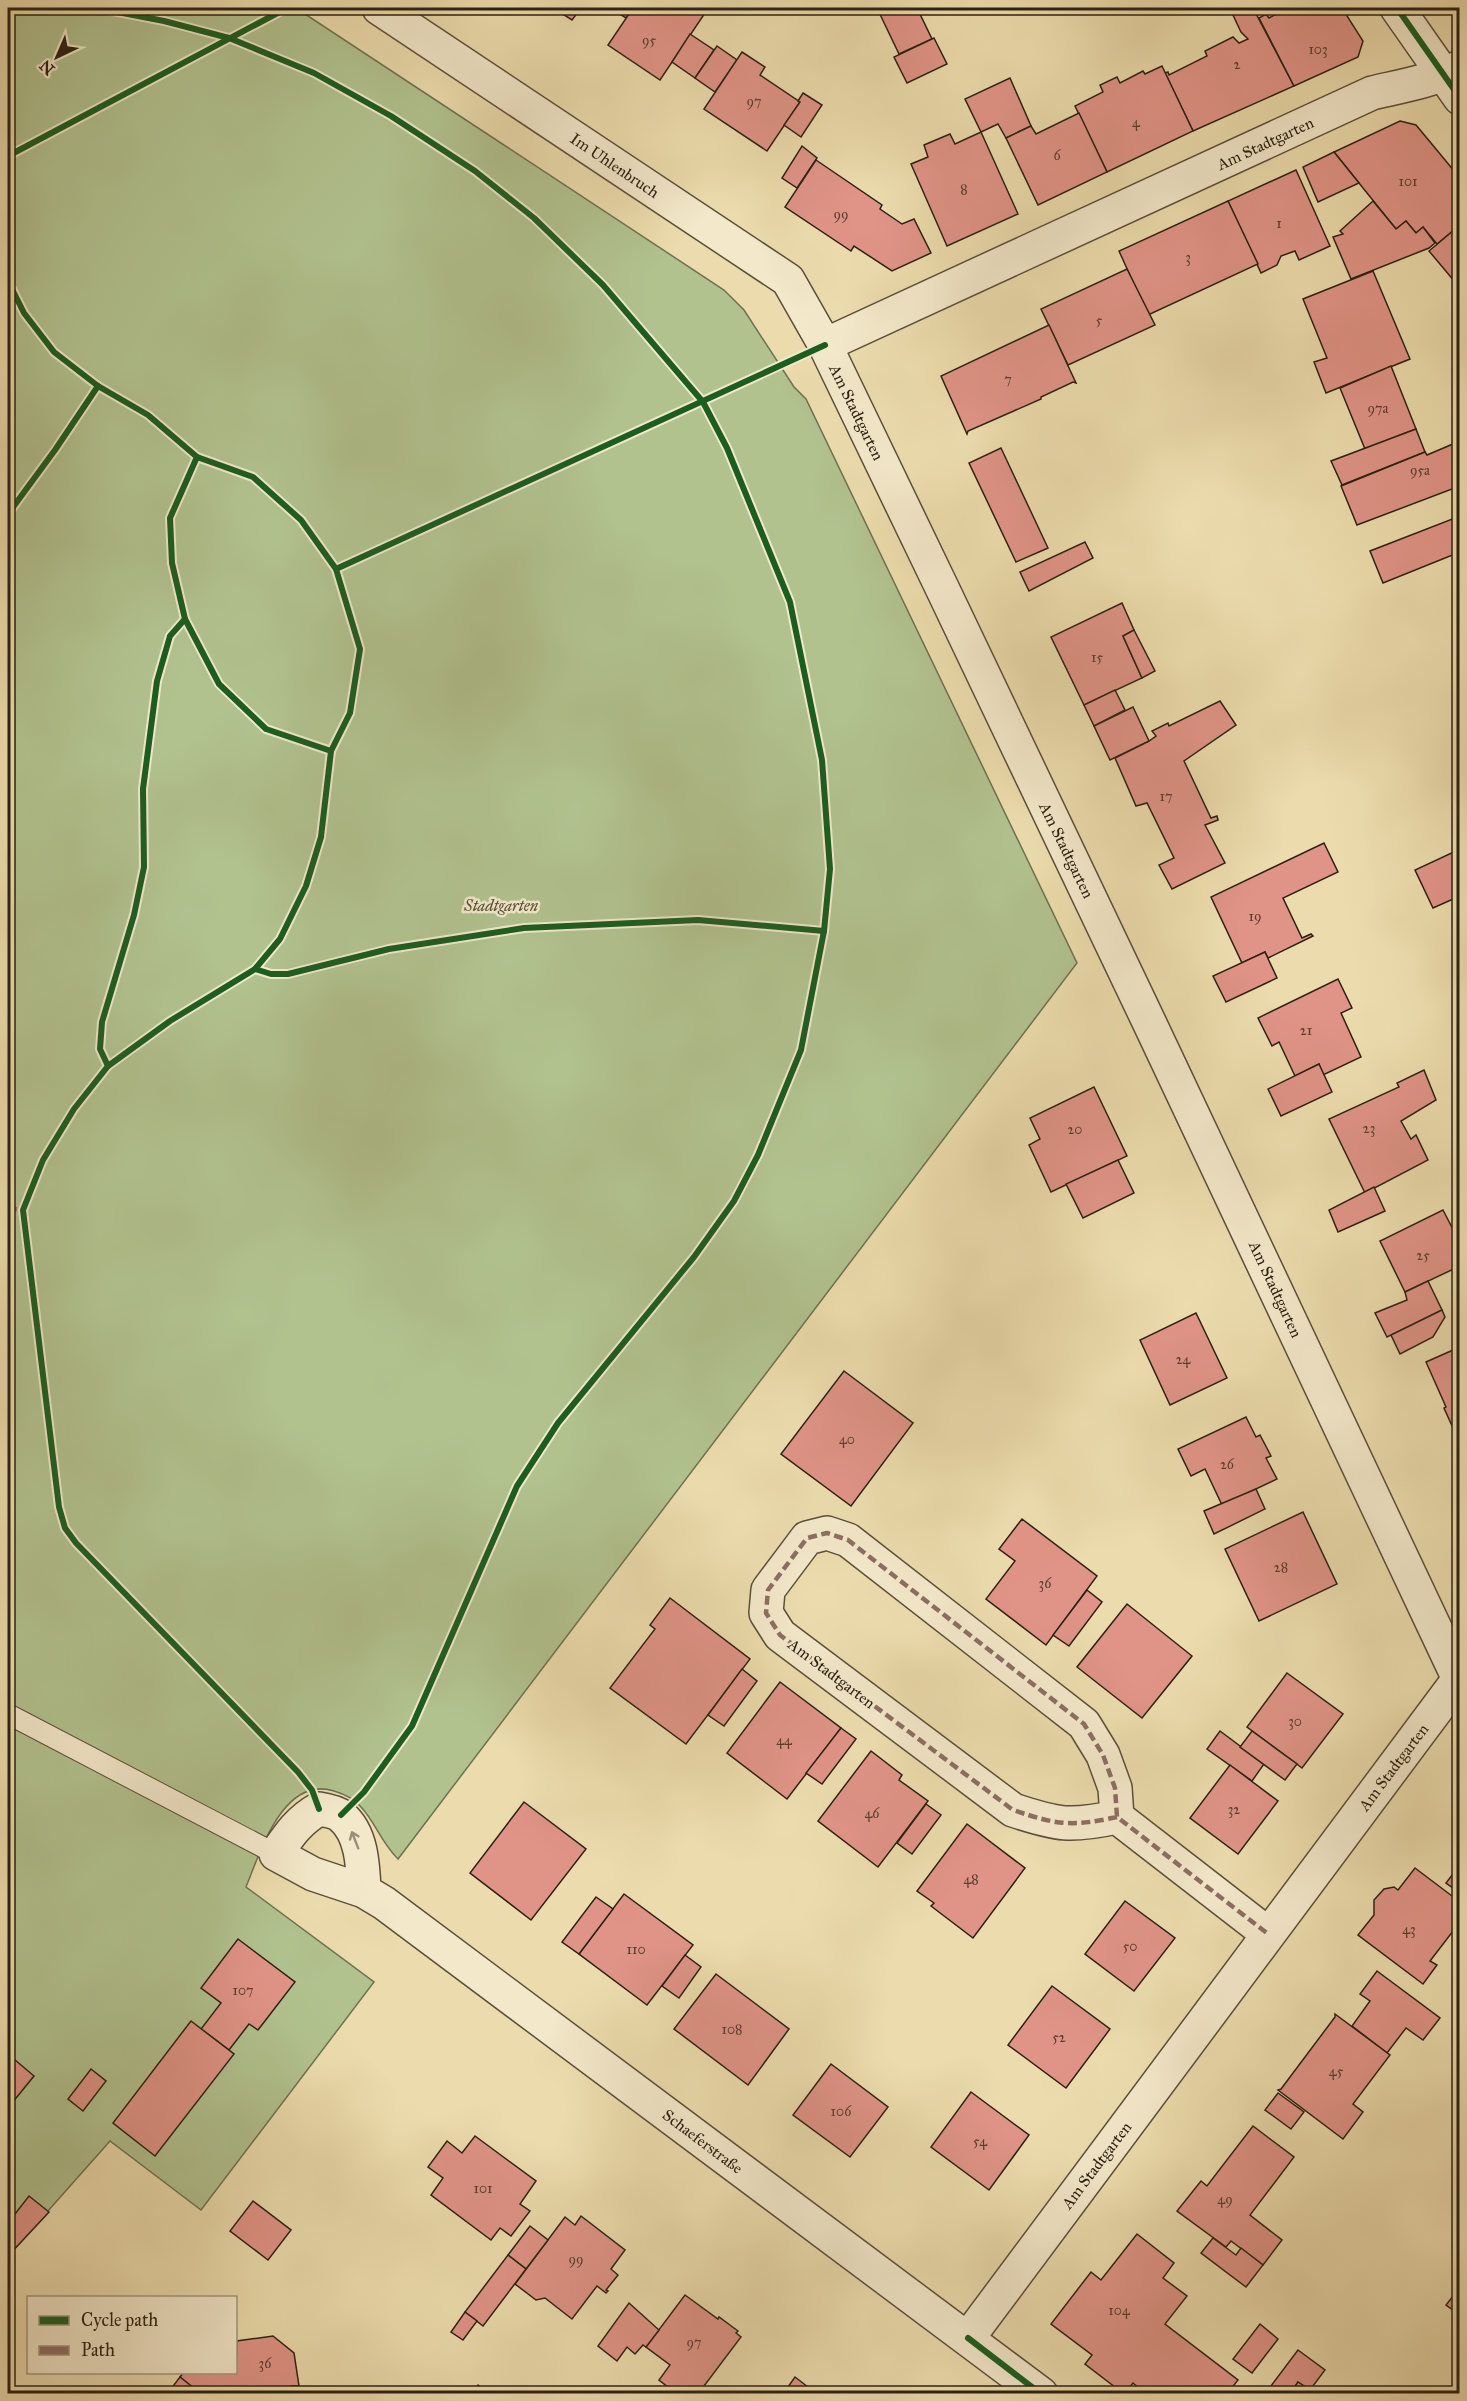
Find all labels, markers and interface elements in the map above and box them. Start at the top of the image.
north arrow [27,27,87,87]
house number: 95 [642,32,657,49]
house number: 103 [1308,41,1328,58]
text: N [35,56,58,79]
house number: 2 [1234,56,1241,73]
house number: 97 [747,93,762,110]
street label: Am Stadtgarten [1213,113,1317,175]
house number: 4 [1132,114,1141,131]
street label: Im Uhlenbruch [567,129,663,202]
house number: 6 [1053,147,1061,164]
house number: 101 [1398,173,1418,190]
house number: 8 [960,181,968,198]
house number: 99 [833,206,849,223]
house number: 1 [1276,215,1282,232]
house number: 3 [1185,249,1191,266]
house number: 5 [1096,312,1103,329]
street label: Am Stadtgarten [824,360,888,464]
house number: 7 [1004,371,1012,388]
house number: 97a [1368,400,1389,417]
house number: 95a [1410,462,1430,479]
house number: 15 [1091,649,1103,666]
house number: 17 [1159,788,1173,805]
street label: Am Stadtgarten [1034,798,1098,902]
park label: Stadtgarten [463,896,539,915]
house number: 19 [1249,908,1261,925]
house number: 21 [1300,1022,1313,1039]
house number: 23 [1363,1120,1375,1137]
house number: 20 [1067,1121,1083,1138]
street label: Am Stadtgarten [1244,1237,1306,1341]
house number: 25 [1416,1247,1430,1264]
house number: 24 [1176,1351,1192,1368]
house number: 40 [839,1431,855,1448]
house number: 26 [1220,1456,1235,1473]
house number: 28 [1274,1559,1288,1576]
house number: 36 [1039,1575,1052,1592]
street label: Am Stadtgarten [783,1634,879,1713]
house number: 30 [1288,1713,1302,1730]
street label: Am Stadtgarten [1354,1720,1433,1816]
house number: 44 [776,1732,793,1749]
house number: 32 [1228,1801,1240,1818]
house number: 46 [865,1805,880,1822]
one-way arrow [349,1831,360,1850]
house number: 48 [963,1871,979,1888]
house number: 43 [1402,1921,1416,1938]
house number: 50 [1123,1938,1137,1955]
house number: 110 [626,1941,646,1958]
house number: 107 [232,1982,254,1999]
house number: 108 [721,2021,743,2038]
house number: 52 [1052,2029,1066,2046]
house number: 45 [1329,2063,1344,2080]
house number: 106 [831,2103,852,2120]
street label: Schaeferstraße [659,2105,747,2178]
street label: Am Stadtgarten [1057,2118,1136,2214]
house number: 54 [973,2133,988,2150]
house number: 101 [473,2180,493,2197]
house number: 49 [1217,2191,1233,2208]
house number: 99 [568,2251,584,2268]
legend [27,2296,237,2374]
house number: 104 [1108,2302,1131,2319]
text: Cycle path [81,2309,158,2331]
house number: 97 [687,2334,702,2351]
text: Path [81,2339,115,2361]
house number: 36 [259,2355,272,2372]

